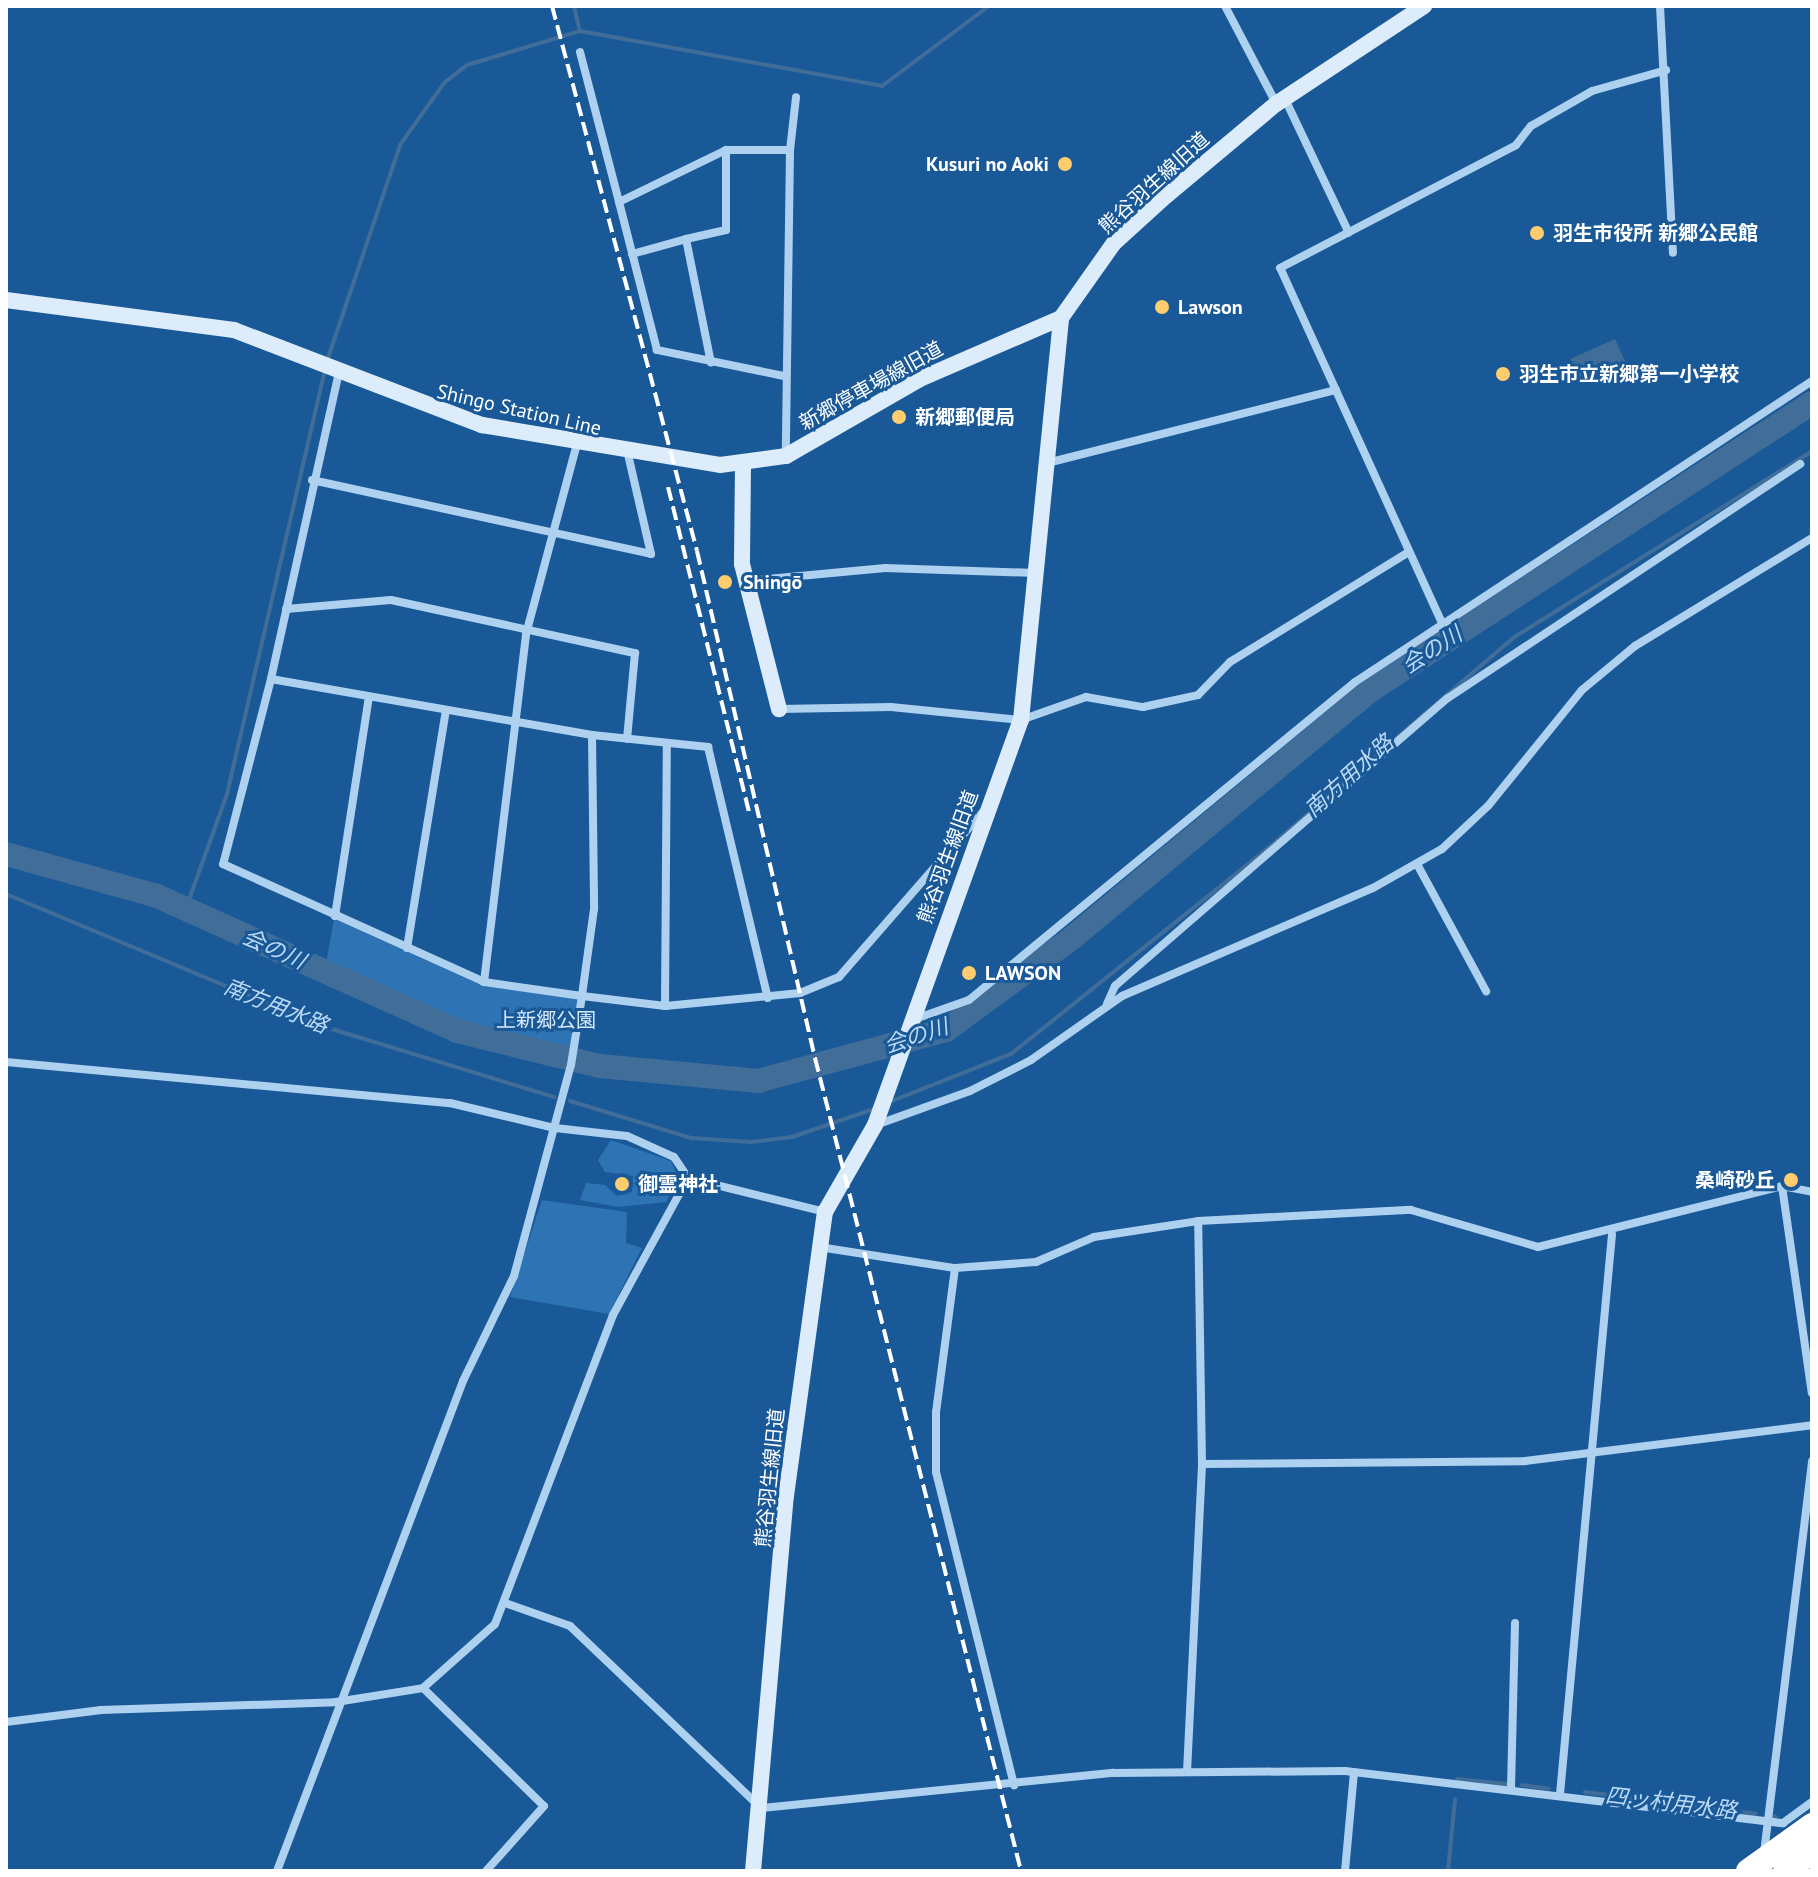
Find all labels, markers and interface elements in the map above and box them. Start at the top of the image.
street label: 熊谷羽生線旧道 [1094,127,1214,239]
place label: Kusuri no Aoki [925,152,1049,176]
marker: Kusuri no Aoki [1056,155,1074,173]
place label: 羽生市役所 新郷公民館 [1553,221,1758,245]
marker: 羽生市役所 新郷公民館 [1528,224,1546,242]
place label: Lawson [1178,295,1243,319]
marker: Lawson [1153,298,1171,316]
street label: 新郷停車場線旧道 [795,337,947,435]
place label: 羽生市立新郷第一小学校 [1519,362,1739,386]
marker: 羽生市立新郷第一小学校 [1494,365,1512,383]
street label: Shingo Station Line [434,379,604,441]
place label: 新郷郵便局 [915,405,1015,429]
marker: 新郷郵便局 [890,408,908,426]
place label: Shingō [743,570,802,594]
marker: Shingō [714,571,736,593]
water label: 会の川 [1397,621,1467,679]
water label: 南方用水路 [1299,729,1399,823]
street label: 熊谷羽生線旧道 [913,787,983,927]
water label: 会の川 [238,924,310,974]
place label: LAWSON [985,961,1061,985]
marker: LAWSON [960,964,978,982]
water label: 南方用水路 [220,973,332,1039]
park label: 上新郷公園 [496,1008,596,1032]
water label: 会の川 [881,1013,951,1059]
place label: 桑崎砂丘 [1695,1168,1775,1192]
marker: 桑崎砂丘 [1782,1171,1800,1189]
place label: 御霊神社 [638,1172,718,1196]
marker: 御霊神社 [613,1175,631,1193]
street label: 熊谷羽生線旧道 [751,1407,789,1549]
water label: 四ッ村用水路 [1604,1782,1738,1824]

